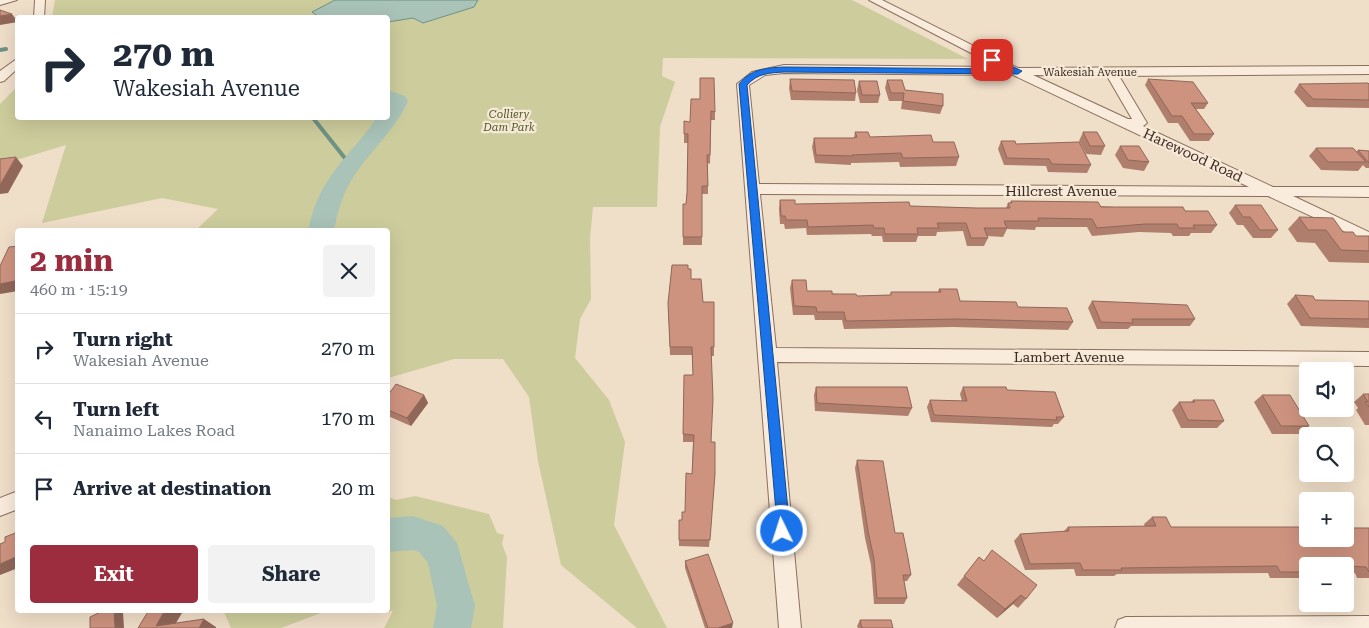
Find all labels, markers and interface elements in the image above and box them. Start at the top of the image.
text: 270 m [113,34,214,75]
icon: right [30,35,95,100]
pin [971,39,1013,81]
icon: arrive [978,46,1006,74]
street label: Wakesiah Avenue [1043,66,1137,79]
text: Wakesiah Avenue [113,76,300,101]
park label: Colliery Dam Park [482,108,535,134]
street label: Harewood Road [1141,125,1245,185]
street label: Hillcrest Avenue [1005,183,1117,199]
text: 2 min [30,243,113,278]
button: close [323,245,375,297]
text: 460 m · 15:19 [30,280,128,299]
text: Turn right [73,328,173,351]
icon: right [30,335,58,363]
text: 270 m [321,337,375,360]
street label: Lambert Avenue [1014,349,1125,365]
text: Wakesiah Avenue [73,351,209,370]
map controls [1299,362,1354,612]
button: sound [1299,362,1354,417]
text: Turn left [73,398,159,421]
icon: left [30,405,58,433]
text: 170 m [321,407,375,430]
text: Nanaimo Lakes Road [73,421,235,440]
button: search [1299,427,1354,482]
icon: arrive [30,475,58,503]
text: Arrive at destination [73,477,271,500]
text: 20 m [332,477,375,500]
button: + [1299,492,1354,547]
position arrow [755,504,807,556]
button: Exit [30,545,198,603]
button: Share [208,545,375,603]
button: − [1299,557,1354,612]

